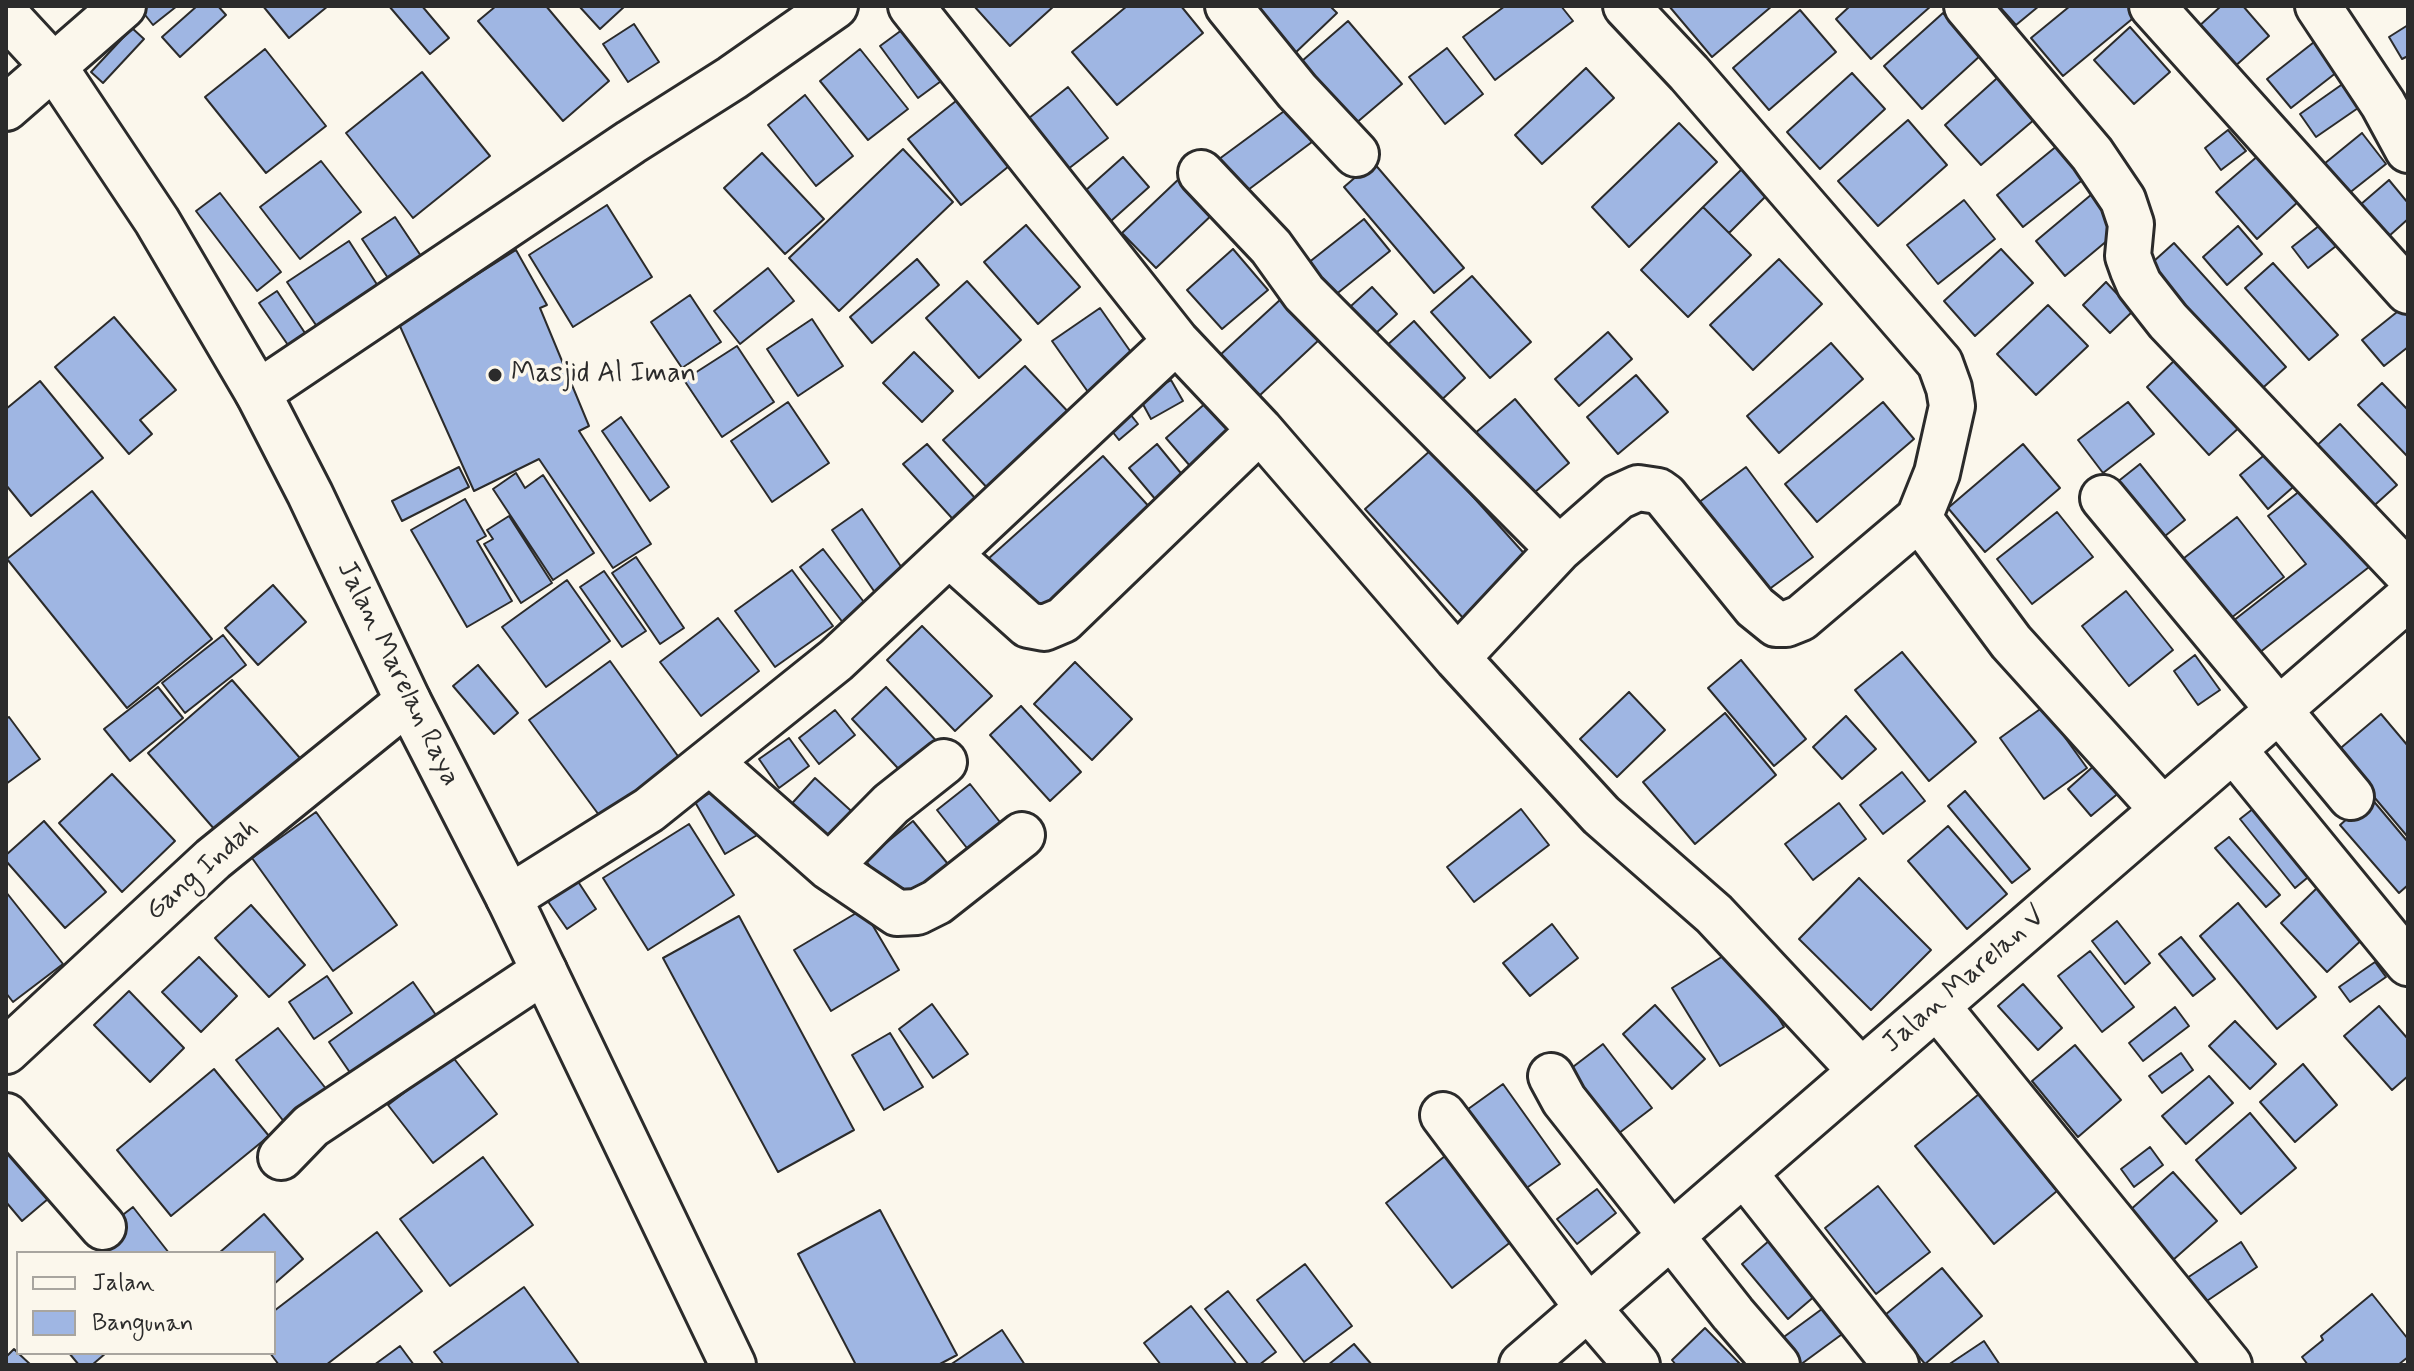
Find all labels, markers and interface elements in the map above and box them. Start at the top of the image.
place label: Masjid Al Iman [511,358,696,392]
marker: Masjid Al Iman [486,366,504,384]
street label: Jalan Marelan Raya [328,556,466,792]
street label: Gang Indah [140,813,266,929]
street label: Jalan Marelan V [1876,901,2054,1061]
legend [16,1251,276,1355]
text: Jalan [92,1268,155,1299]
text: Bangunan [92,1308,193,1339]

